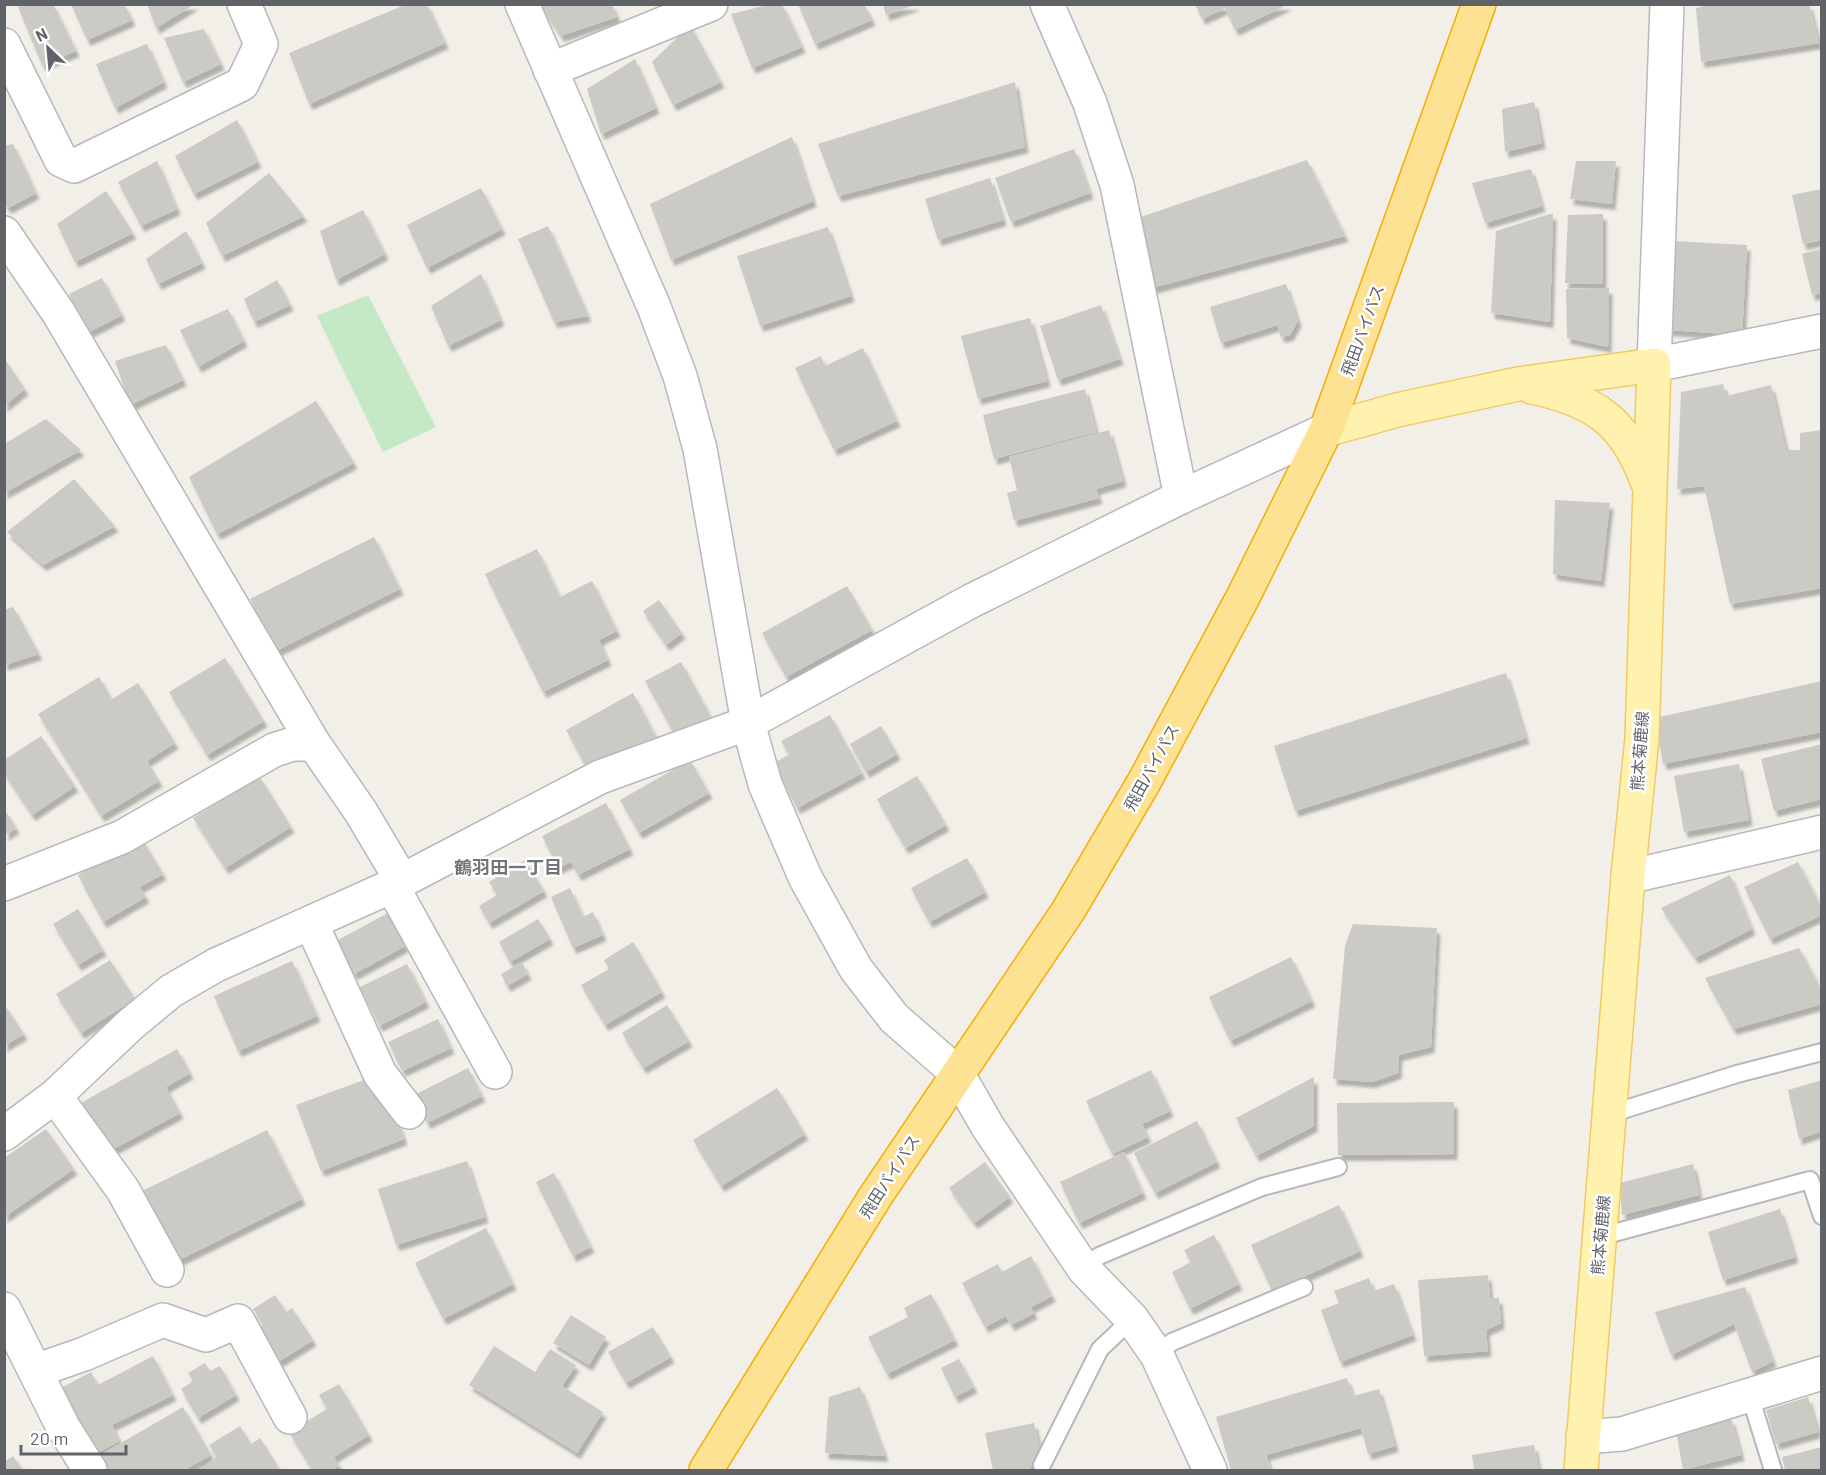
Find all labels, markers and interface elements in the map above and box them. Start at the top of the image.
north arrow [18,18,78,78]
text: N [32,23,50,45]
street label: 飛田バイパス [1337,282,1387,378]
street label: 熊本菊鹿線 [1627,710,1651,792]
street label: 飛田バイパス [1119,721,1183,813]
district label: 鶴羽田一丁目 [454,856,562,878]
street label: 飛田バイパス [855,1131,923,1221]
street label: 熊本菊鹿線 [1587,1194,1613,1276]
scale bar [21,1418,126,1456]
text: 20 m [30,1427,68,1449]

